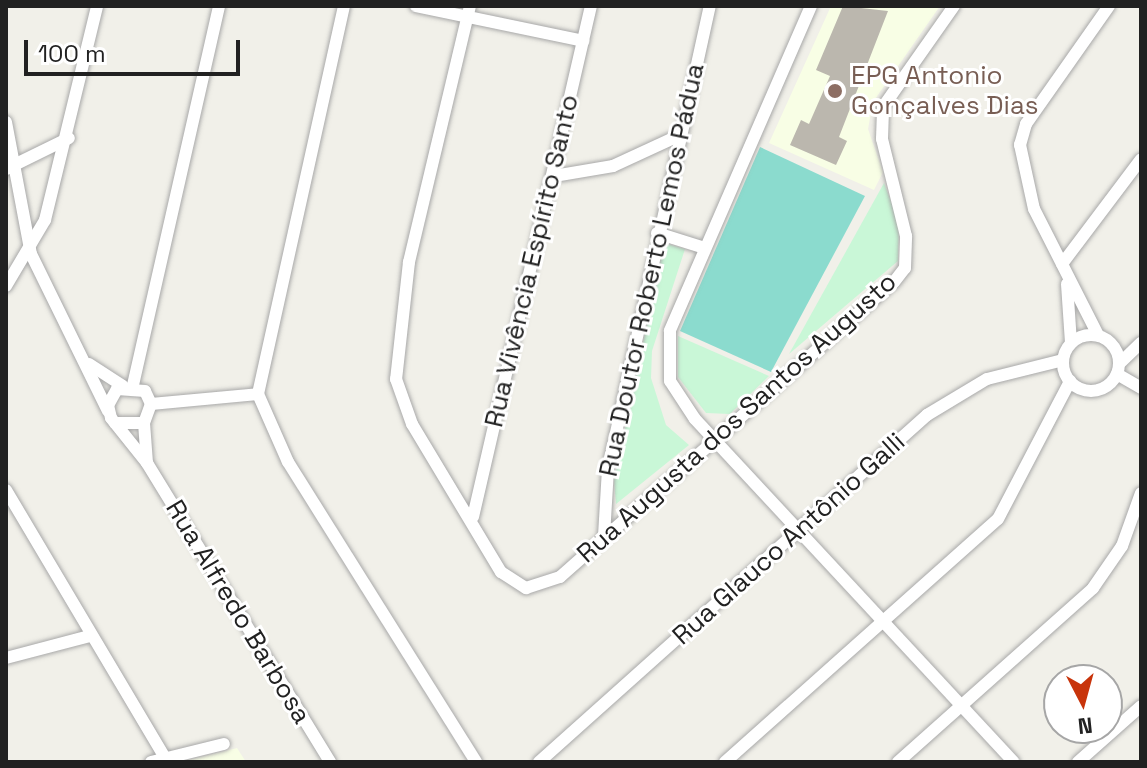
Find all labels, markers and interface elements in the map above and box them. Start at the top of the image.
scale bar [28,24,244,74]
text: 100 m [38,38,106,69]
place label: EPG Antonio Gonçalves Dias [851,60,1038,122]
street label: Rua Doutor Roberto Lemos Pádua [593,61,711,479]
marker: EPG Antonio Gonçalves Dias [826,82,844,100]
street label: Rua Vivência Espírito Santo [478,92,586,430]
street label: Rua Augusta dos Santos Augusto [571,266,903,570]
street label: Rua Glauco Antônio Galli [666,426,912,652]
street label: Rua Alfredo Barbosa [159,494,317,730]
north arrow [1043,664,1123,744]
text: N [1077,711,1094,741]

